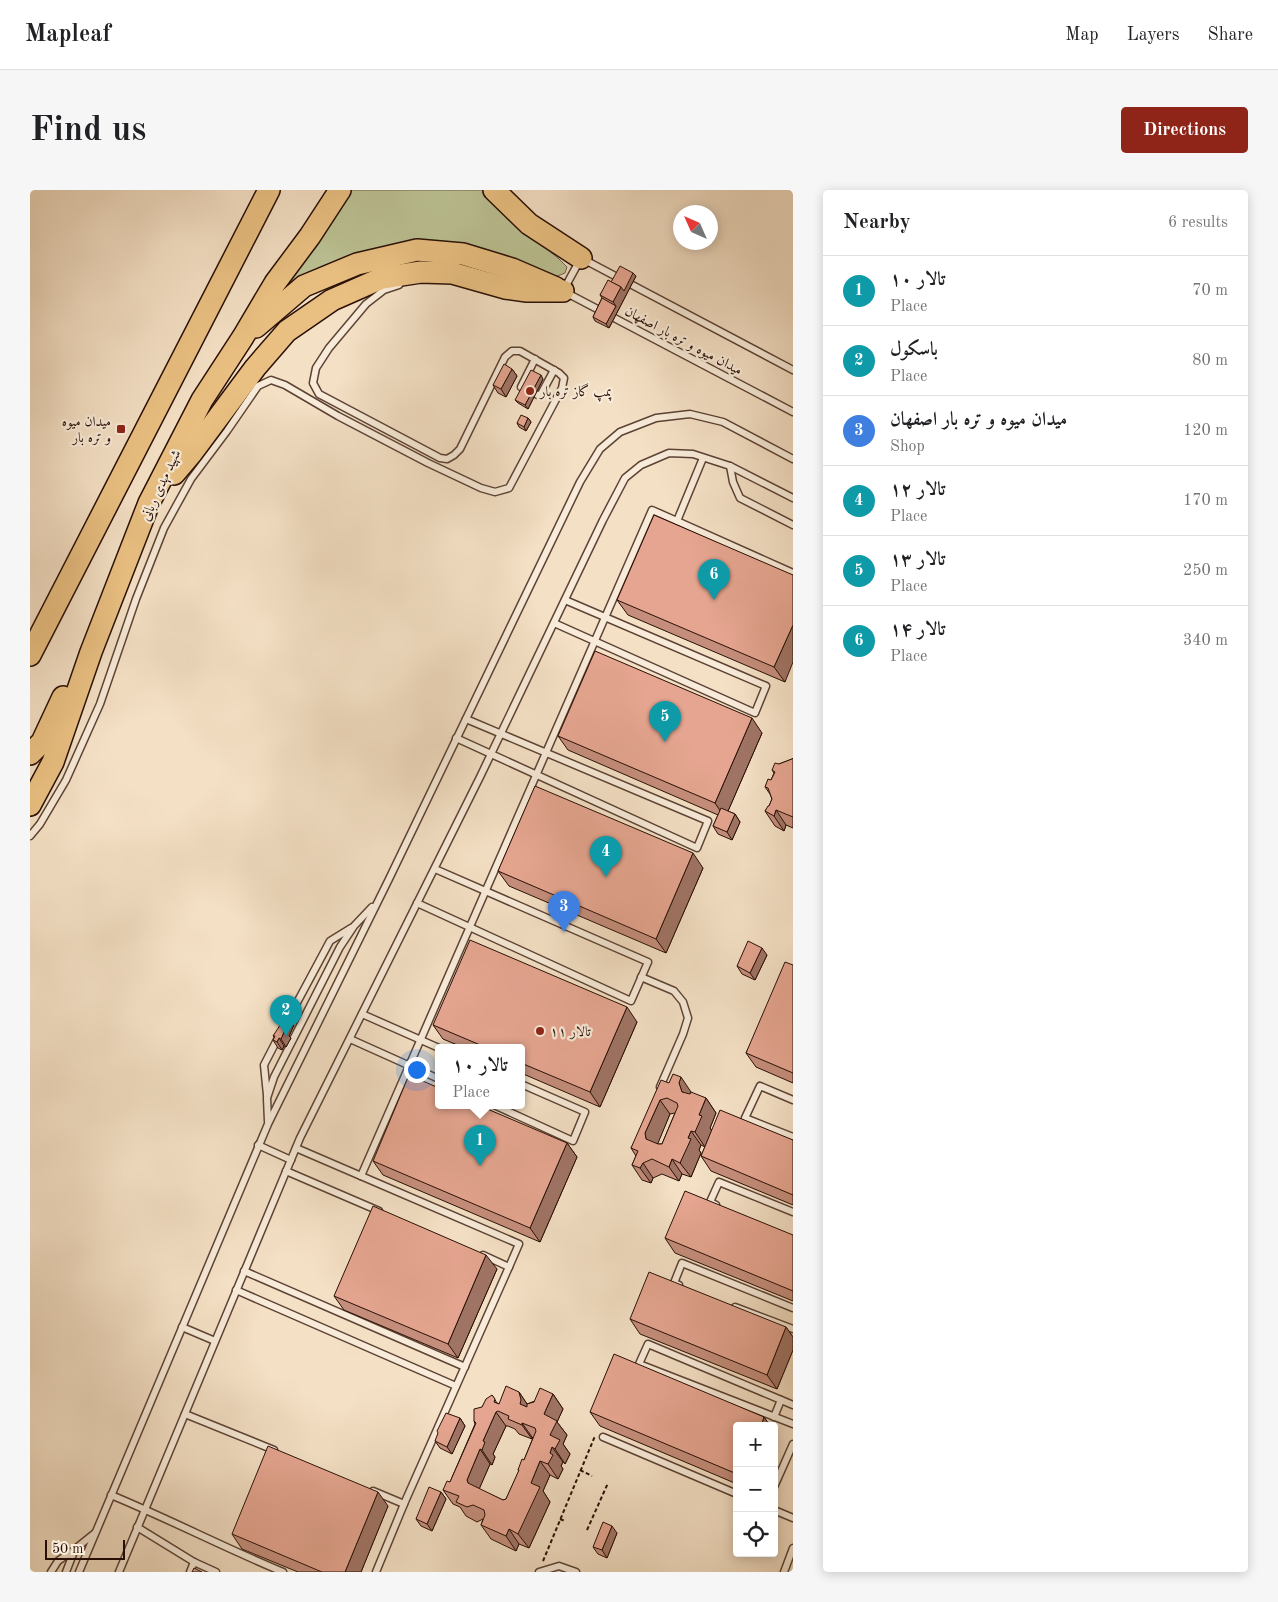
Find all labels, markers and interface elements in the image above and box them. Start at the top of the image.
text: Mapleaf [25,23,111,47]
text: Map [1065,26,1099,44]
text: Layers [1127,26,1179,44]
text: Share [1207,26,1253,44]
button: Directions [1121,107,1248,153]
text: Find us [30,113,146,148]
north arrow [673,205,718,250]
text: Nearby [843,212,911,233]
text: 6 results [1168,215,1228,231]
text: تالار ۱۰ [890,271,945,290]
text: 1 [854,283,864,299]
text: 70 m [1192,283,1228,299]
text: Place [890,299,927,315]
street label: میدان میوه و تره بار اصفهان [622,304,744,379]
text: باسكول [890,341,938,360]
text: 2 [854,353,864,369]
text: 80 m [1192,353,1228,369]
text: Place [890,369,927,385]
place label: پمپ گاز تره بار [538,383,612,402]
marker: پمپ گاز تره بار [524,385,536,397]
text: میدان میوه و تره بار اصفهان [890,411,1067,430]
place label: میدان میوه و تره بار [62,415,111,446]
marker: میدان میوه و تره بار [115,423,127,435]
text: 3 [854,423,864,439]
text: 120 m [1183,423,1228,439]
text: Shop [890,439,925,455]
street label: شهید مهدی ربانی [138,448,185,524]
text: تالار ۱۲ [890,481,945,500]
text: 4 [854,493,864,509]
text: 170 m [1183,493,1228,509]
text: Place [890,509,927,525]
text: تالار ۱۳ [890,551,945,570]
pin: 6 [698,559,730,600]
text: 5 [854,563,864,579]
text: 250 m [1183,563,1228,579]
text: Place [890,579,927,595]
text: تالار ۱۴ [890,621,945,640]
text: 6 [854,633,864,649]
text: 340 m [1183,633,1228,649]
text: Place [890,649,927,665]
pin: 5 [649,701,681,742]
pin: 4 [590,836,622,877]
pin: 3 [548,891,580,932]
pin: 2 [270,995,302,1036]
marker: تالار ۱۱ [534,1025,546,1037]
place label: تالار ۱۱ [550,1025,591,1040]
popup [435,1044,525,1109]
your location [404,1057,430,1083]
text: تالار ۱۰ [452,1057,508,1076]
text: Place [452,1085,490,1101]
pin: 1 [464,1125,496,1166]
map controls [733,1422,778,1557]
button: + [733,1422,778,1467]
button: − [733,1467,778,1512]
button: locate [733,1512,778,1557]
scale bar [45,1537,125,1560]
text: 50 m [52,1542,83,1556]

